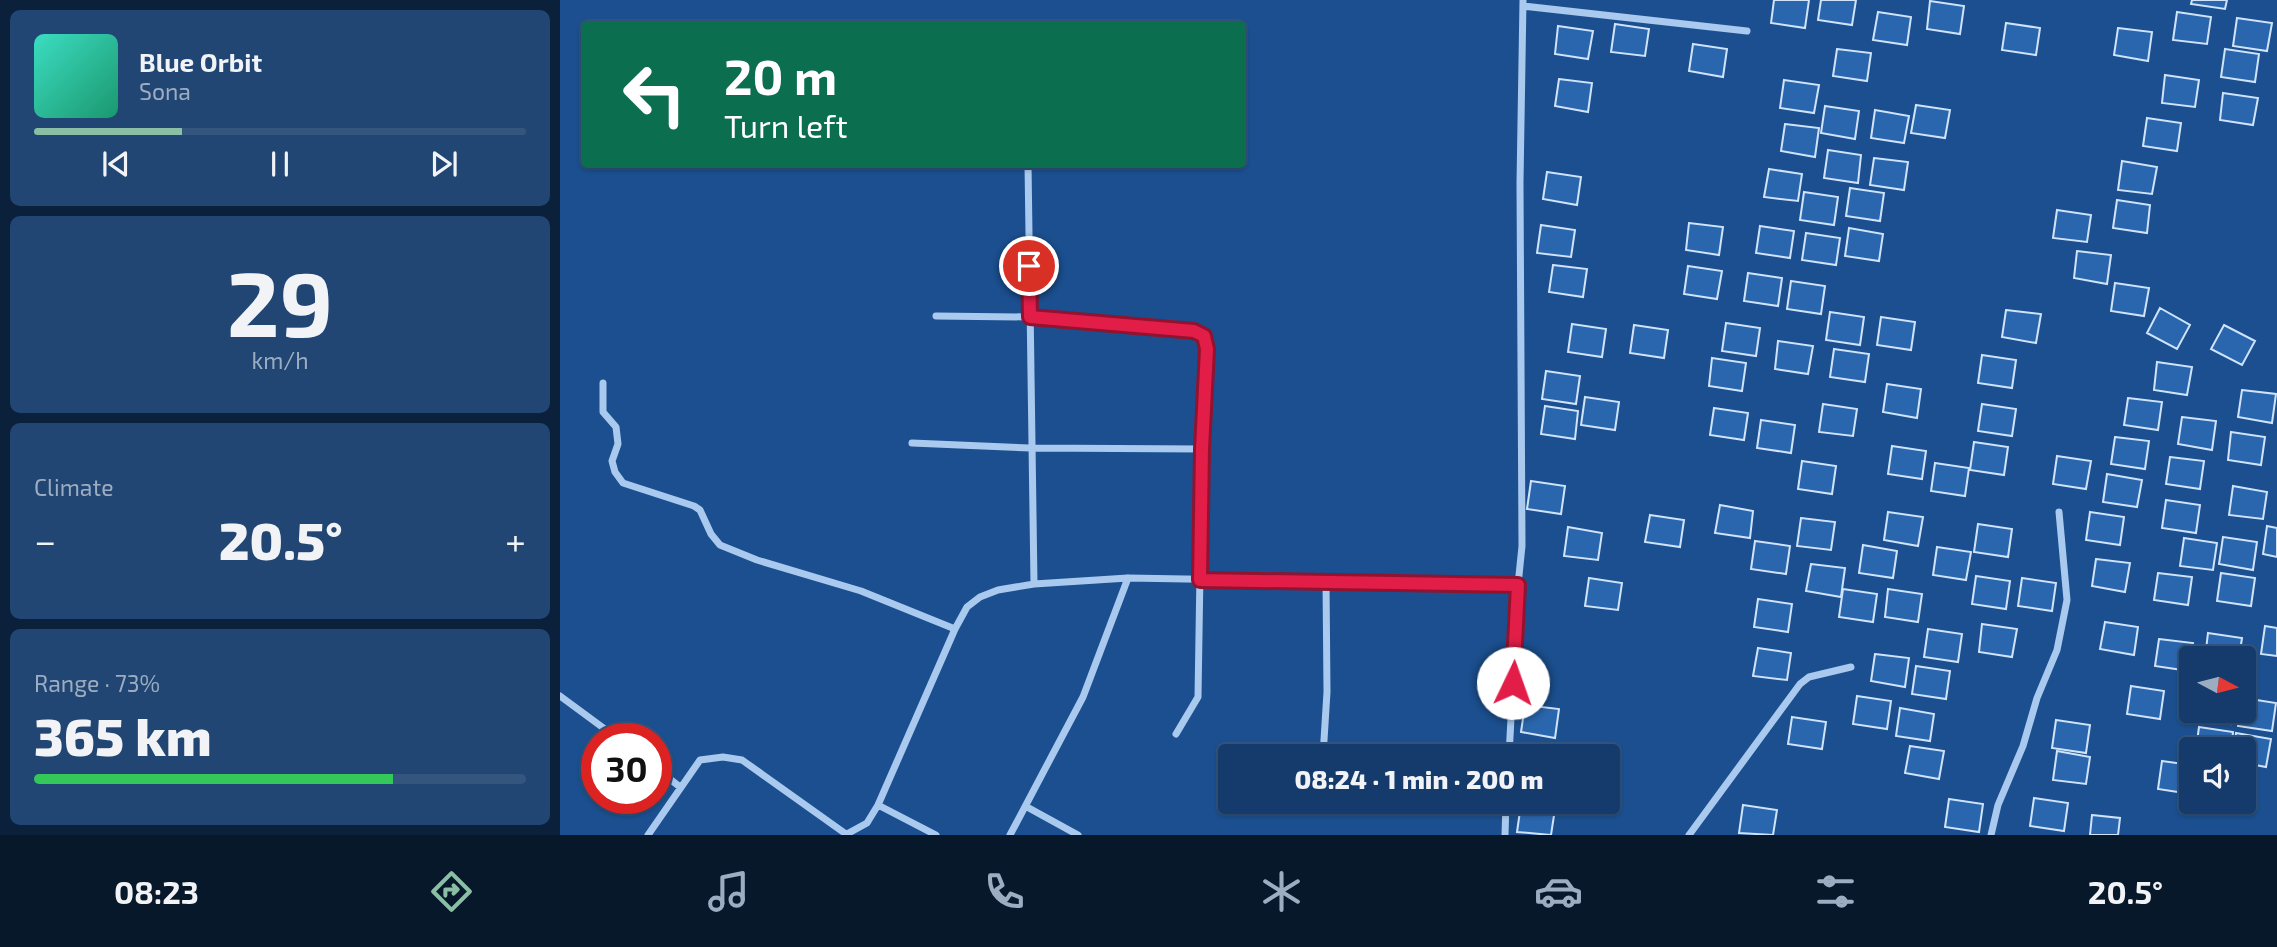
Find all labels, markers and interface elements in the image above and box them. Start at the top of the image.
text: Blue Orbit [139,46,262,77]
text: 20 m [724,46,837,105]
icon: left [609,49,700,140]
text: Sona [139,77,191,105]
text: Turn left [724,106,848,144]
icon: previous [97,145,135,183]
icon: pause [261,145,299,183]
icon: next [425,145,463,183]
pin [999,236,1059,296]
text: 29 [227,246,333,355]
icon: arrive [1010,247,1048,285]
text: km/h [251,346,309,374]
text: Climate [34,473,114,501]
text: 20.5° [219,508,343,570]
text: − [34,517,56,563]
text: + [505,517,526,563]
position arrow [1476,646,1550,720]
north arrow [2179,646,2256,723]
map controls [2179,646,2256,814]
text: Range · 73% [34,669,160,697]
text: 365 km [34,704,212,766]
speed limit sign: 30 [581,723,672,814]
button: sound [2179,737,2256,814]
text: 08:24 · 1 min · 200 m [1294,763,1544,794]
icon: directions [427,867,476,916]
icon: music [704,867,753,916]
icon: phone [980,867,1029,916]
icon: climate [1257,867,1306,916]
icon: car [1534,867,1583,916]
icon: filters [1811,867,1860,916]
text: 08:23 [114,872,199,910]
text: 20.5° [2088,872,2163,910]

